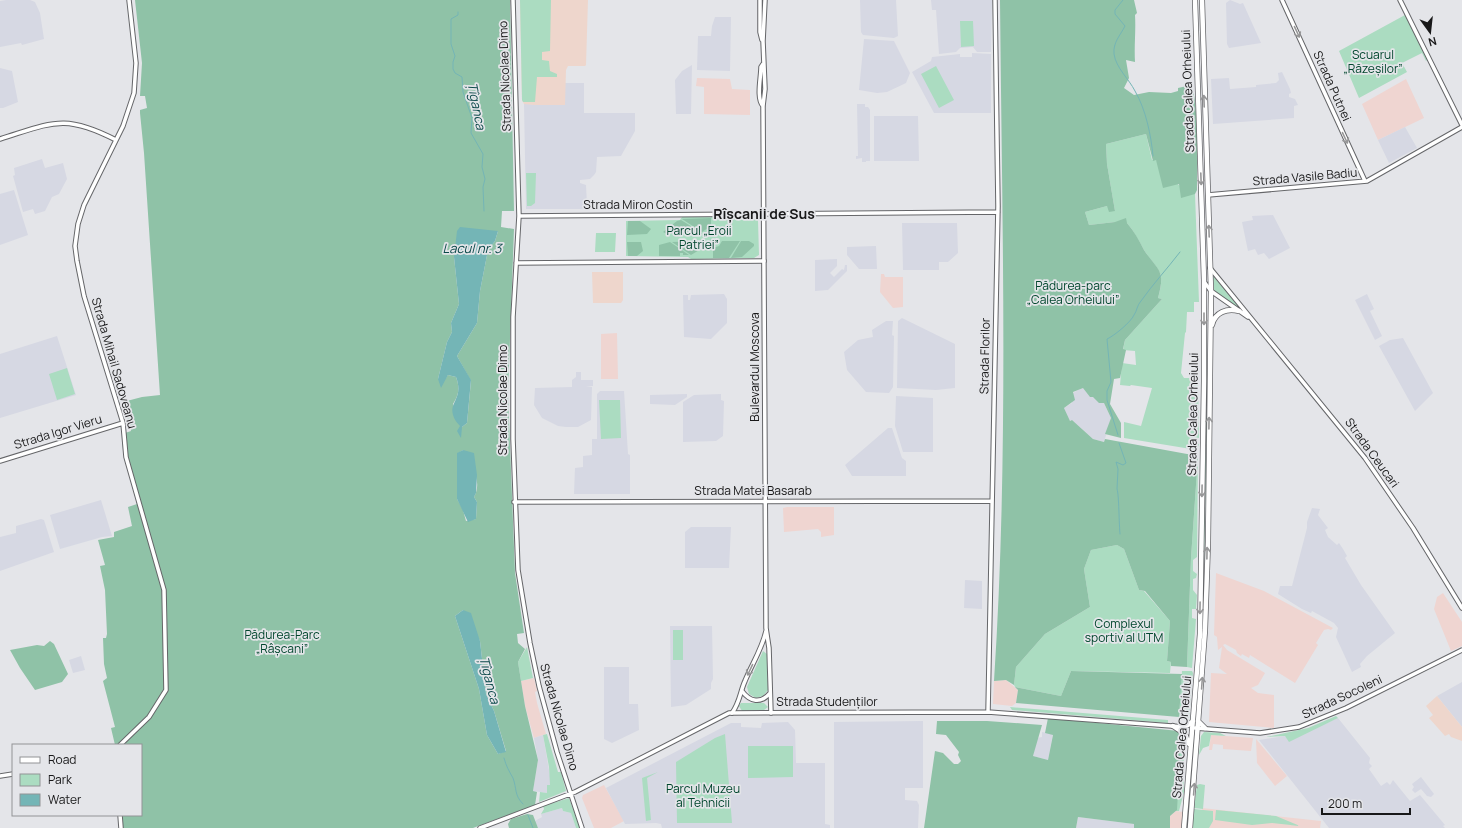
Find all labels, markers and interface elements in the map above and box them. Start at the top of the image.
north arrow [1410,12,1450,52]
street label: Strada Nicolae Dimo [494,20,515,132]
one-way arrow [1294,26,1301,38]
street label: Strada Calea Orheiului [1177,29,1198,153]
text: N [1427,34,1438,50]
park label: Scuarul „Răzeșilor” [1343,46,1403,77]
street label: Strada Putnei [1309,48,1356,124]
water label: Țîganca [464,81,491,132]
one-way arrow [1201,95,1208,108]
one-way arrow [1342,132,1349,144]
street label: Strada Vasile Badiu [1252,163,1358,190]
one-way arrow [1197,172,1205,185]
street label: Strada Miron Costin [583,196,693,213]
district label: Rîșcanii de Sus [713,204,815,223]
park label: Parcul „Eroii Patriei” [666,222,732,253]
one-way arrow [1205,225,1213,238]
water label: Lacul nr. 3 [443,239,503,257]
park label: Pădurea-parc „Calea Orheiului” [1027,277,1119,308]
street label: Strada Mihail Sadoveanu [88,295,141,430]
street label: Bulevardul Moscova [746,312,763,422]
one-way arrow [1200,312,1208,325]
street label: Strada Florilor [975,317,994,394]
street label: Strada Nicolae Dimo [494,345,511,455]
street label: Strada Calea Orheiului [1183,352,1202,476]
street label: Strada Igor Vieru [12,410,104,453]
street label: Strada Ceucari [1341,414,1403,491]
one-way arrow [1205,417,1213,430]
street label: Strada Matei Basarab [694,482,812,499]
one-way arrow [1198,484,1206,497]
one-way arrow [1203,547,1211,560]
one-way arrow [1197,601,1204,614]
park label: Complexul sportiv al UTM [1085,615,1163,646]
park label: Pădurea-Parc „Râșcani” [244,626,320,657]
water label: Țîganca [475,655,505,706]
street label: Strada Nicolae Dimo [536,661,583,772]
one-way arrow [746,664,753,676]
street label: Strada Socoleni [1299,671,1385,723]
street label: Strada Calea Orheiului [1168,675,1195,799]
one-way arrow [1198,677,1205,690]
street label: Strada Studenților [776,693,878,710]
legend [12,744,142,816]
text: Road [48,751,76,768]
text: Park [48,771,73,788]
park label: Parcul Muzeu al Tehnicii [666,780,740,811]
one-way arrow [1190,783,1197,796]
scale bar [1322,790,1410,816]
text: Water [48,791,82,808]
text: 200 m [1328,795,1362,812]

